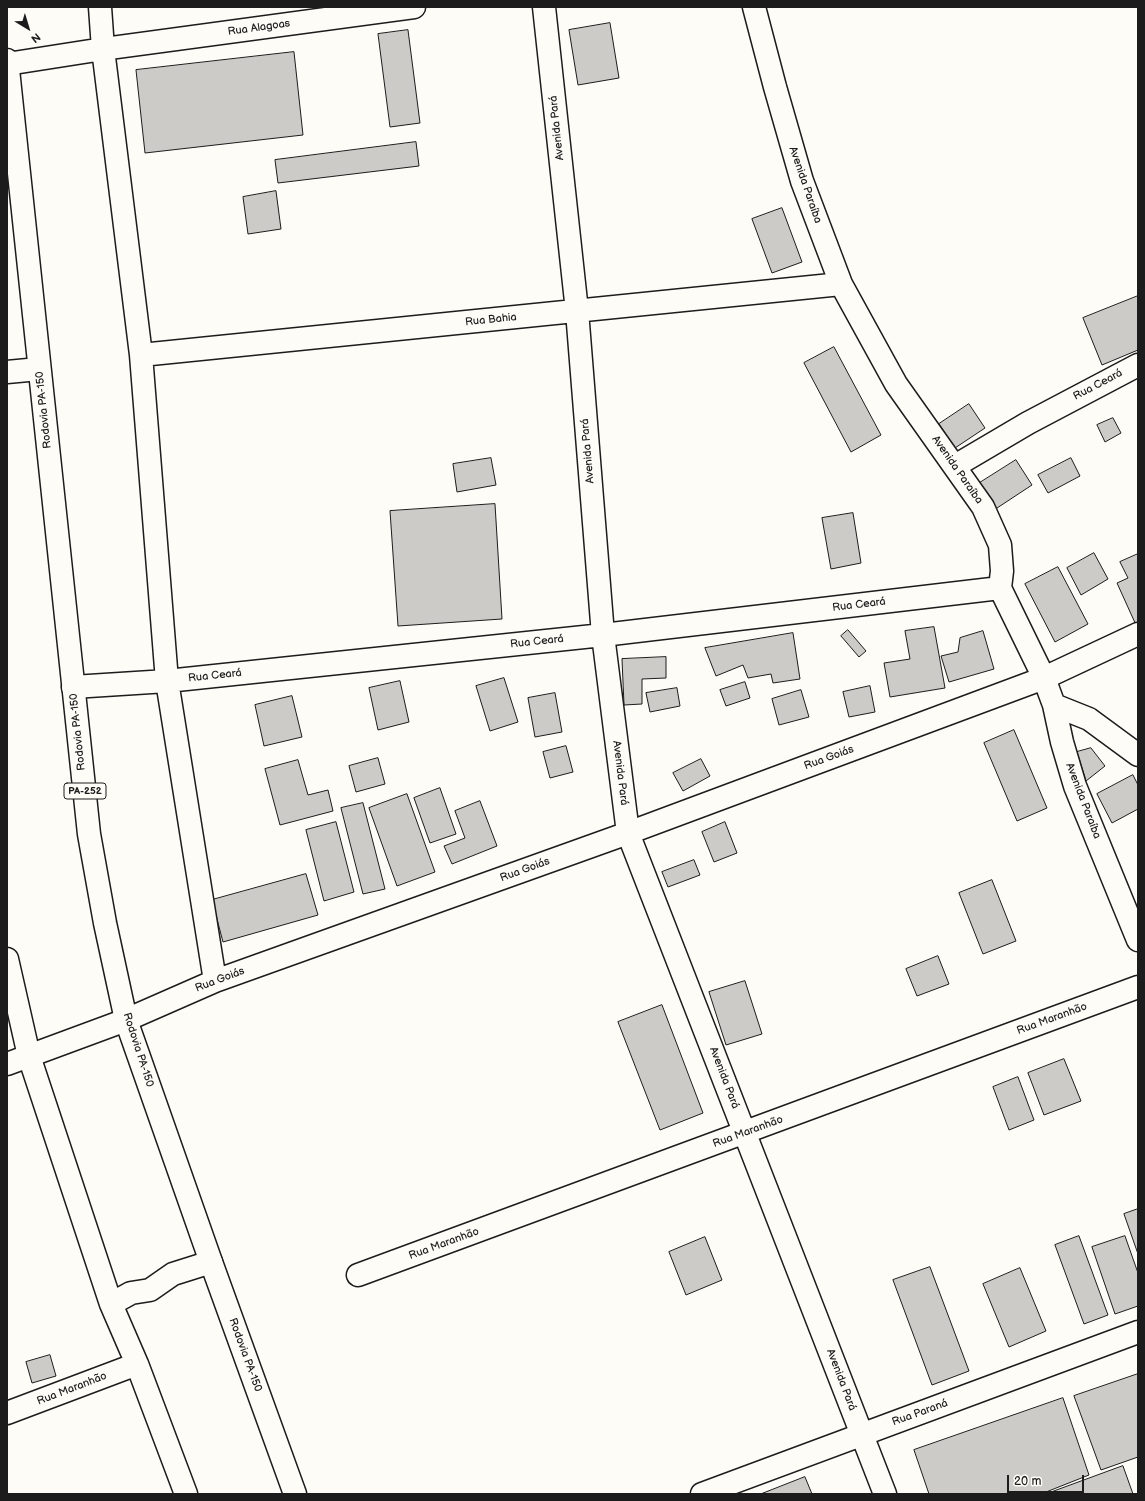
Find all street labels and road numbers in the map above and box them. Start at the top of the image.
street label: Rua Alagoas [227,17,291,39]
street label: Avenida Pará [547,95,567,161]
street label: Avenida Paraíba [786,145,824,225]
street label: Rua Bahia [465,311,517,329]
street label: Rua Ceará [1071,367,1125,403]
street label: Rodovia PA-150 [33,371,55,449]
street label: Avenida Pará [579,418,597,484]
street label: Avenida Paraíba [929,433,985,507]
street label: Rua Ceará [832,595,886,615]
street label: Rua Ceará [510,633,564,651]
street label: Rua Ceará [188,667,242,685]
street label: Rodovia PA-150 [67,693,89,771]
street label: Avenida Pará [609,740,631,806]
street label: Rua Goiás [802,743,856,773]
street label: Avenida Paraíba [1062,761,1104,841]
road number: PA-252 [64,783,106,799]
street label: Rua Goiás [498,855,552,885]
street label: Rua Goiás [193,965,247,995]
street label: Rua Maranhão [1015,1000,1089,1038]
street label: Rodovia PA-150 [120,1011,156,1089]
street label: Avenida Pará [706,1045,742,1111]
street label: Rua Maranhão [711,1113,785,1151]
street label: Rua Maranhão [407,1225,481,1263]
street label: Rodovia PA-150 [226,1316,264,1394]
street label: Avenida Pará [823,1347,859,1413]
street label: Rua Maranhão [35,1370,109,1408]
street label: Rua Paraná [890,1397,950,1429]

